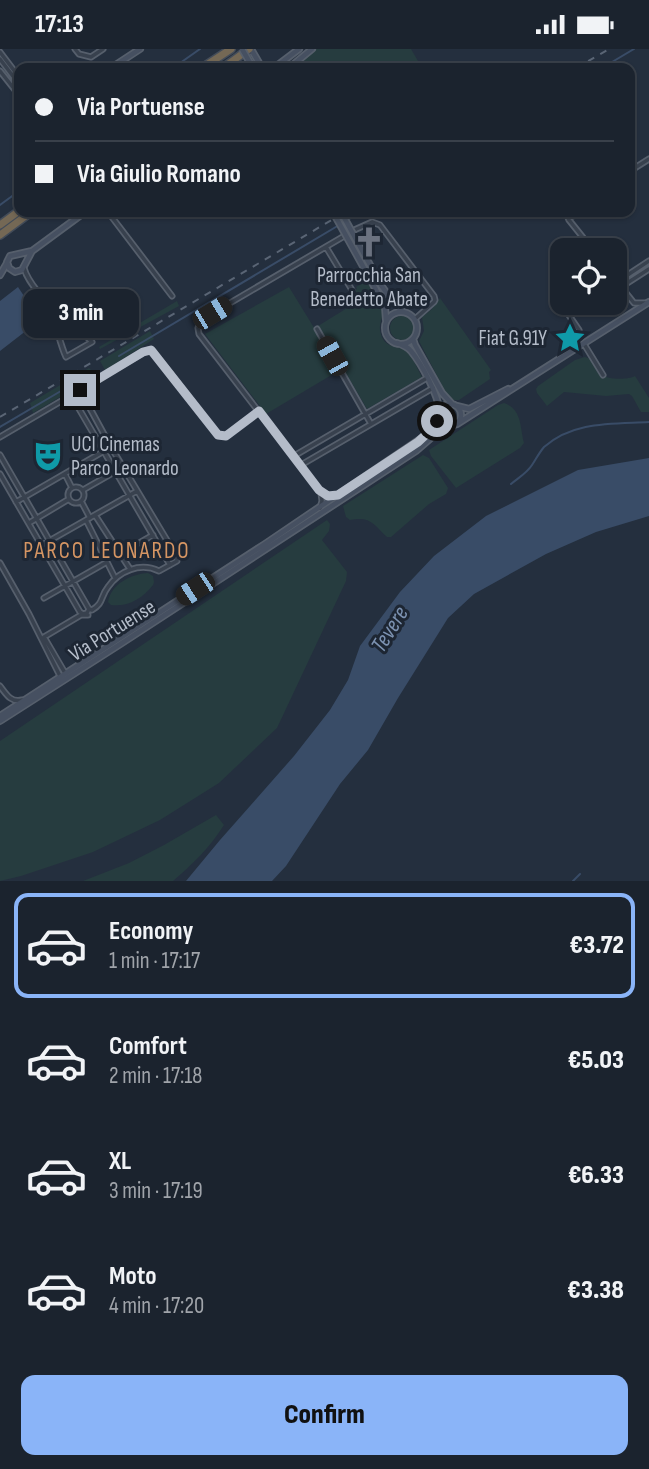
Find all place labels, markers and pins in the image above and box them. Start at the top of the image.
church icon: Parrocchia San Benedetto Abate [352,225,386,259]
place label: Parrocchia San Benedetto Abate [310,263,428,312]
place icon: Fiat G.91Y [553,321,587,355]
place label: Fiat G.91Y [478,326,547,351]
place label: UCI Cinemas Parco Leonardo [71,432,179,481]
theatre icon: UCI Cinemas Parco Leonardo [31,439,65,473]

